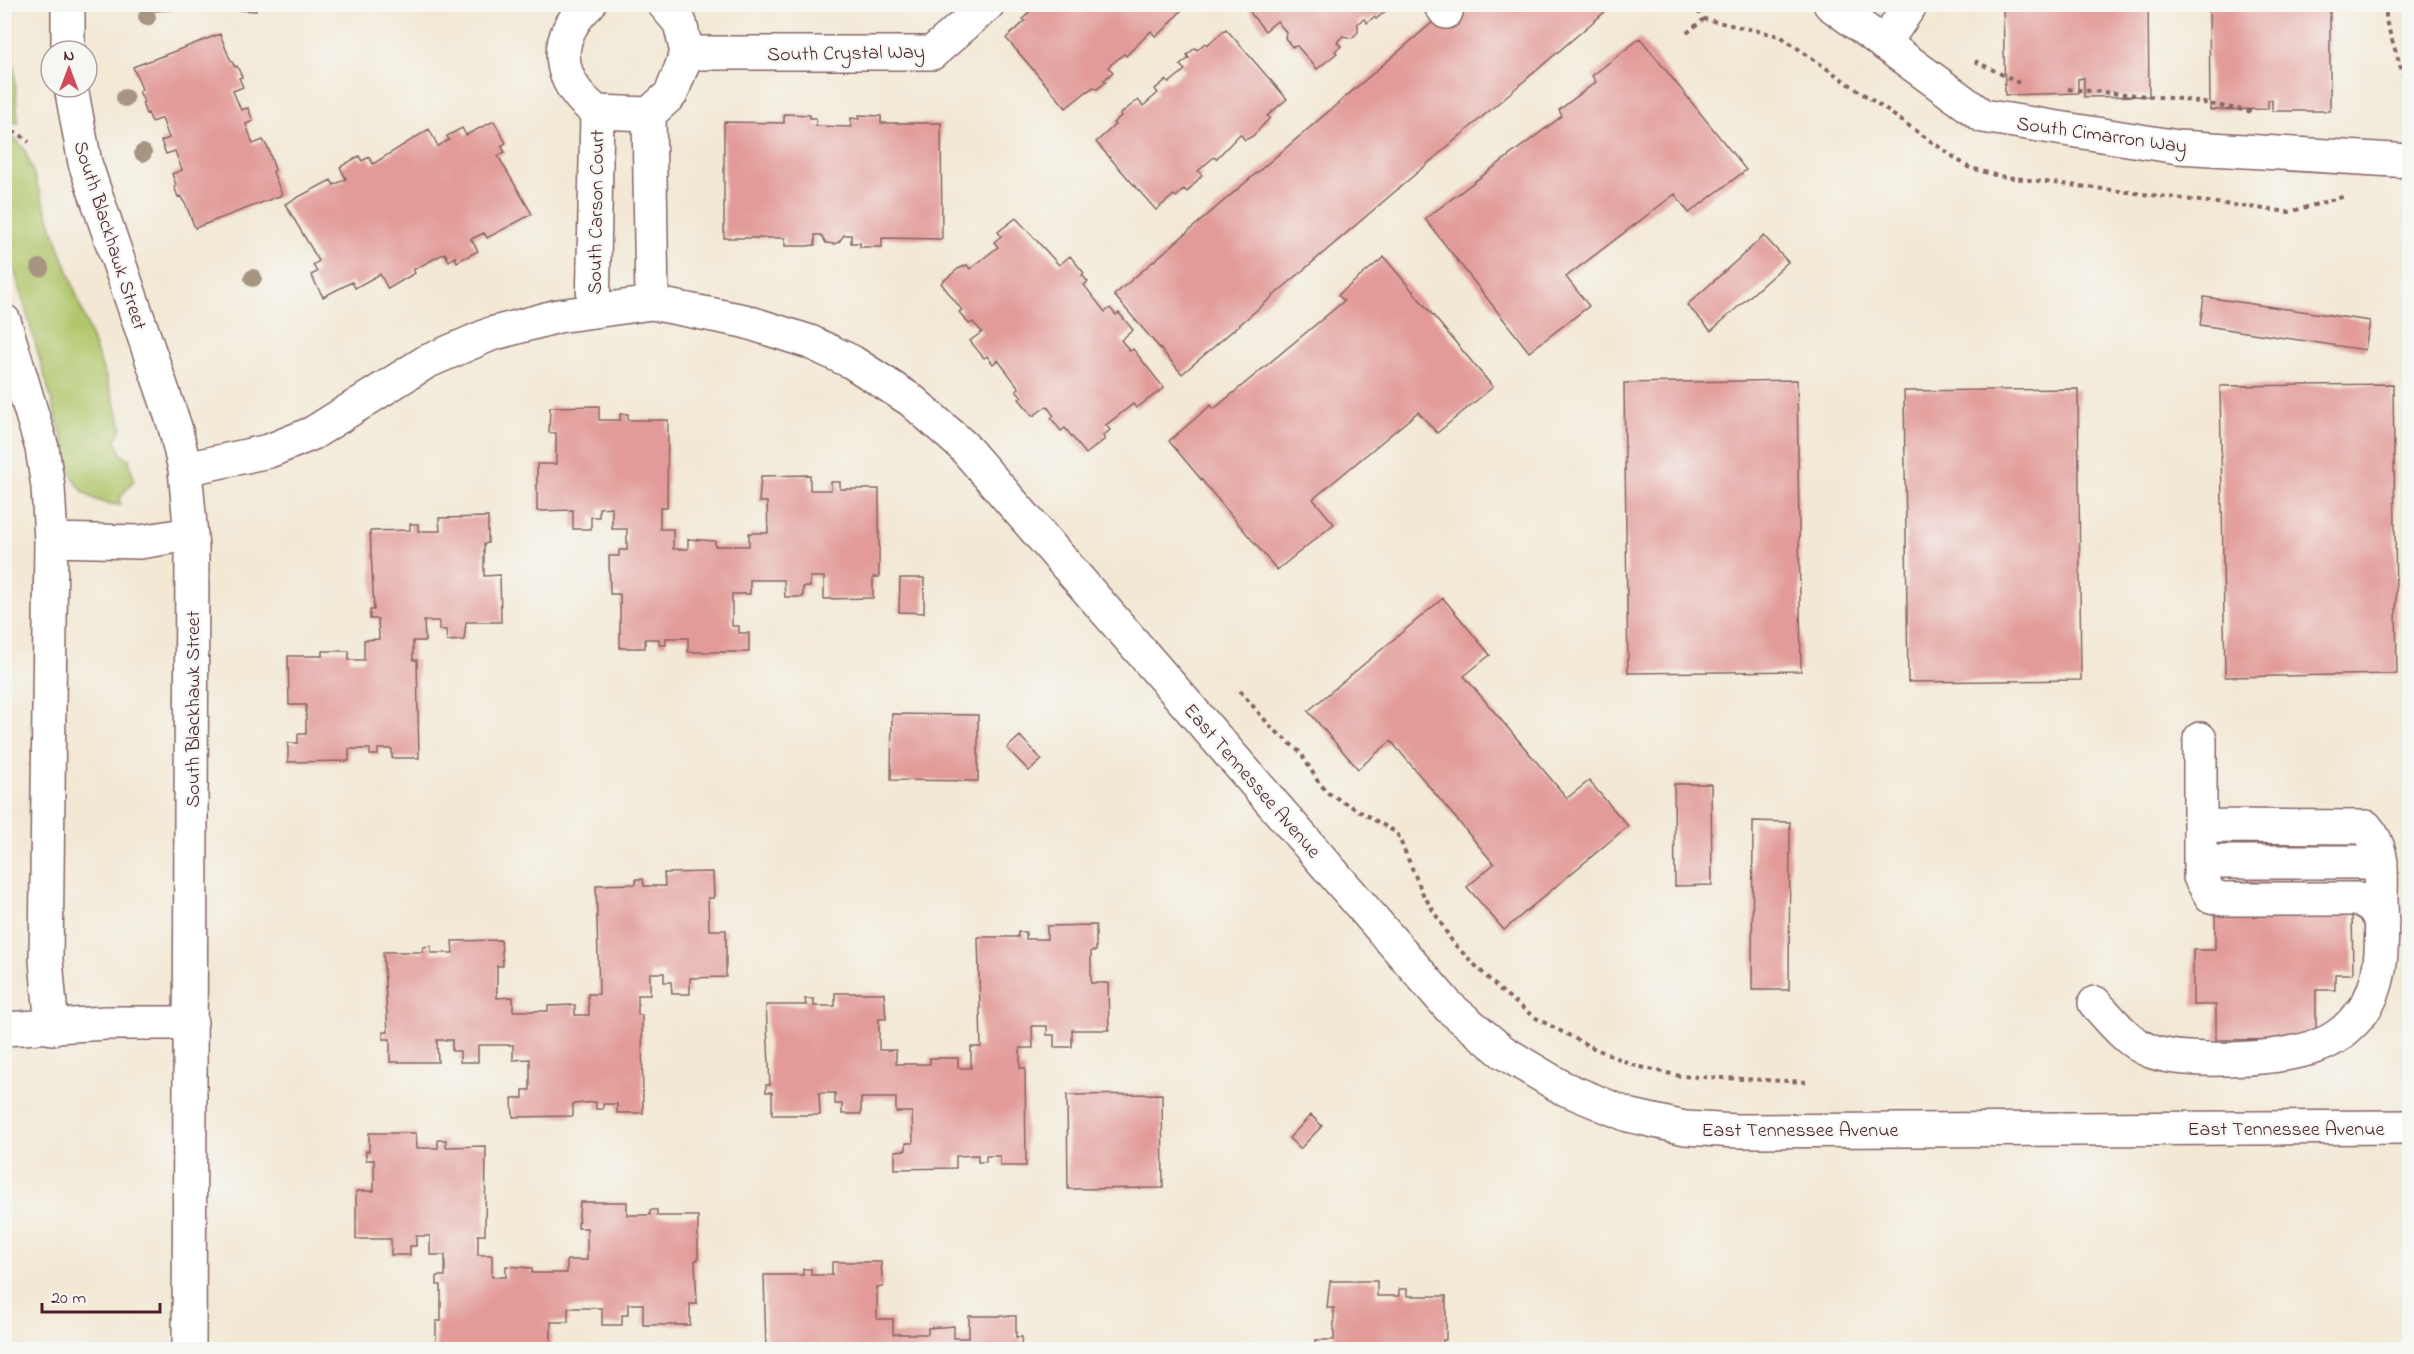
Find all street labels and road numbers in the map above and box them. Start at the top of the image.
street label: South Crystal Way [767,39,925,70]
street label: South Cimarron Way [2015,110,2189,163]
street label: South Carson Court [582,129,613,295]
street label: South Blackhawk Street [64,138,153,334]
street label: South Blackhawk Street [180,610,209,808]
street label: East Tennessee Avenue [1176,698,1327,866]
street label: East Tennessee Avenue [2188,1116,2385,1145]
street label: East Tennessee Avenue [1702,1117,1899,1146]

